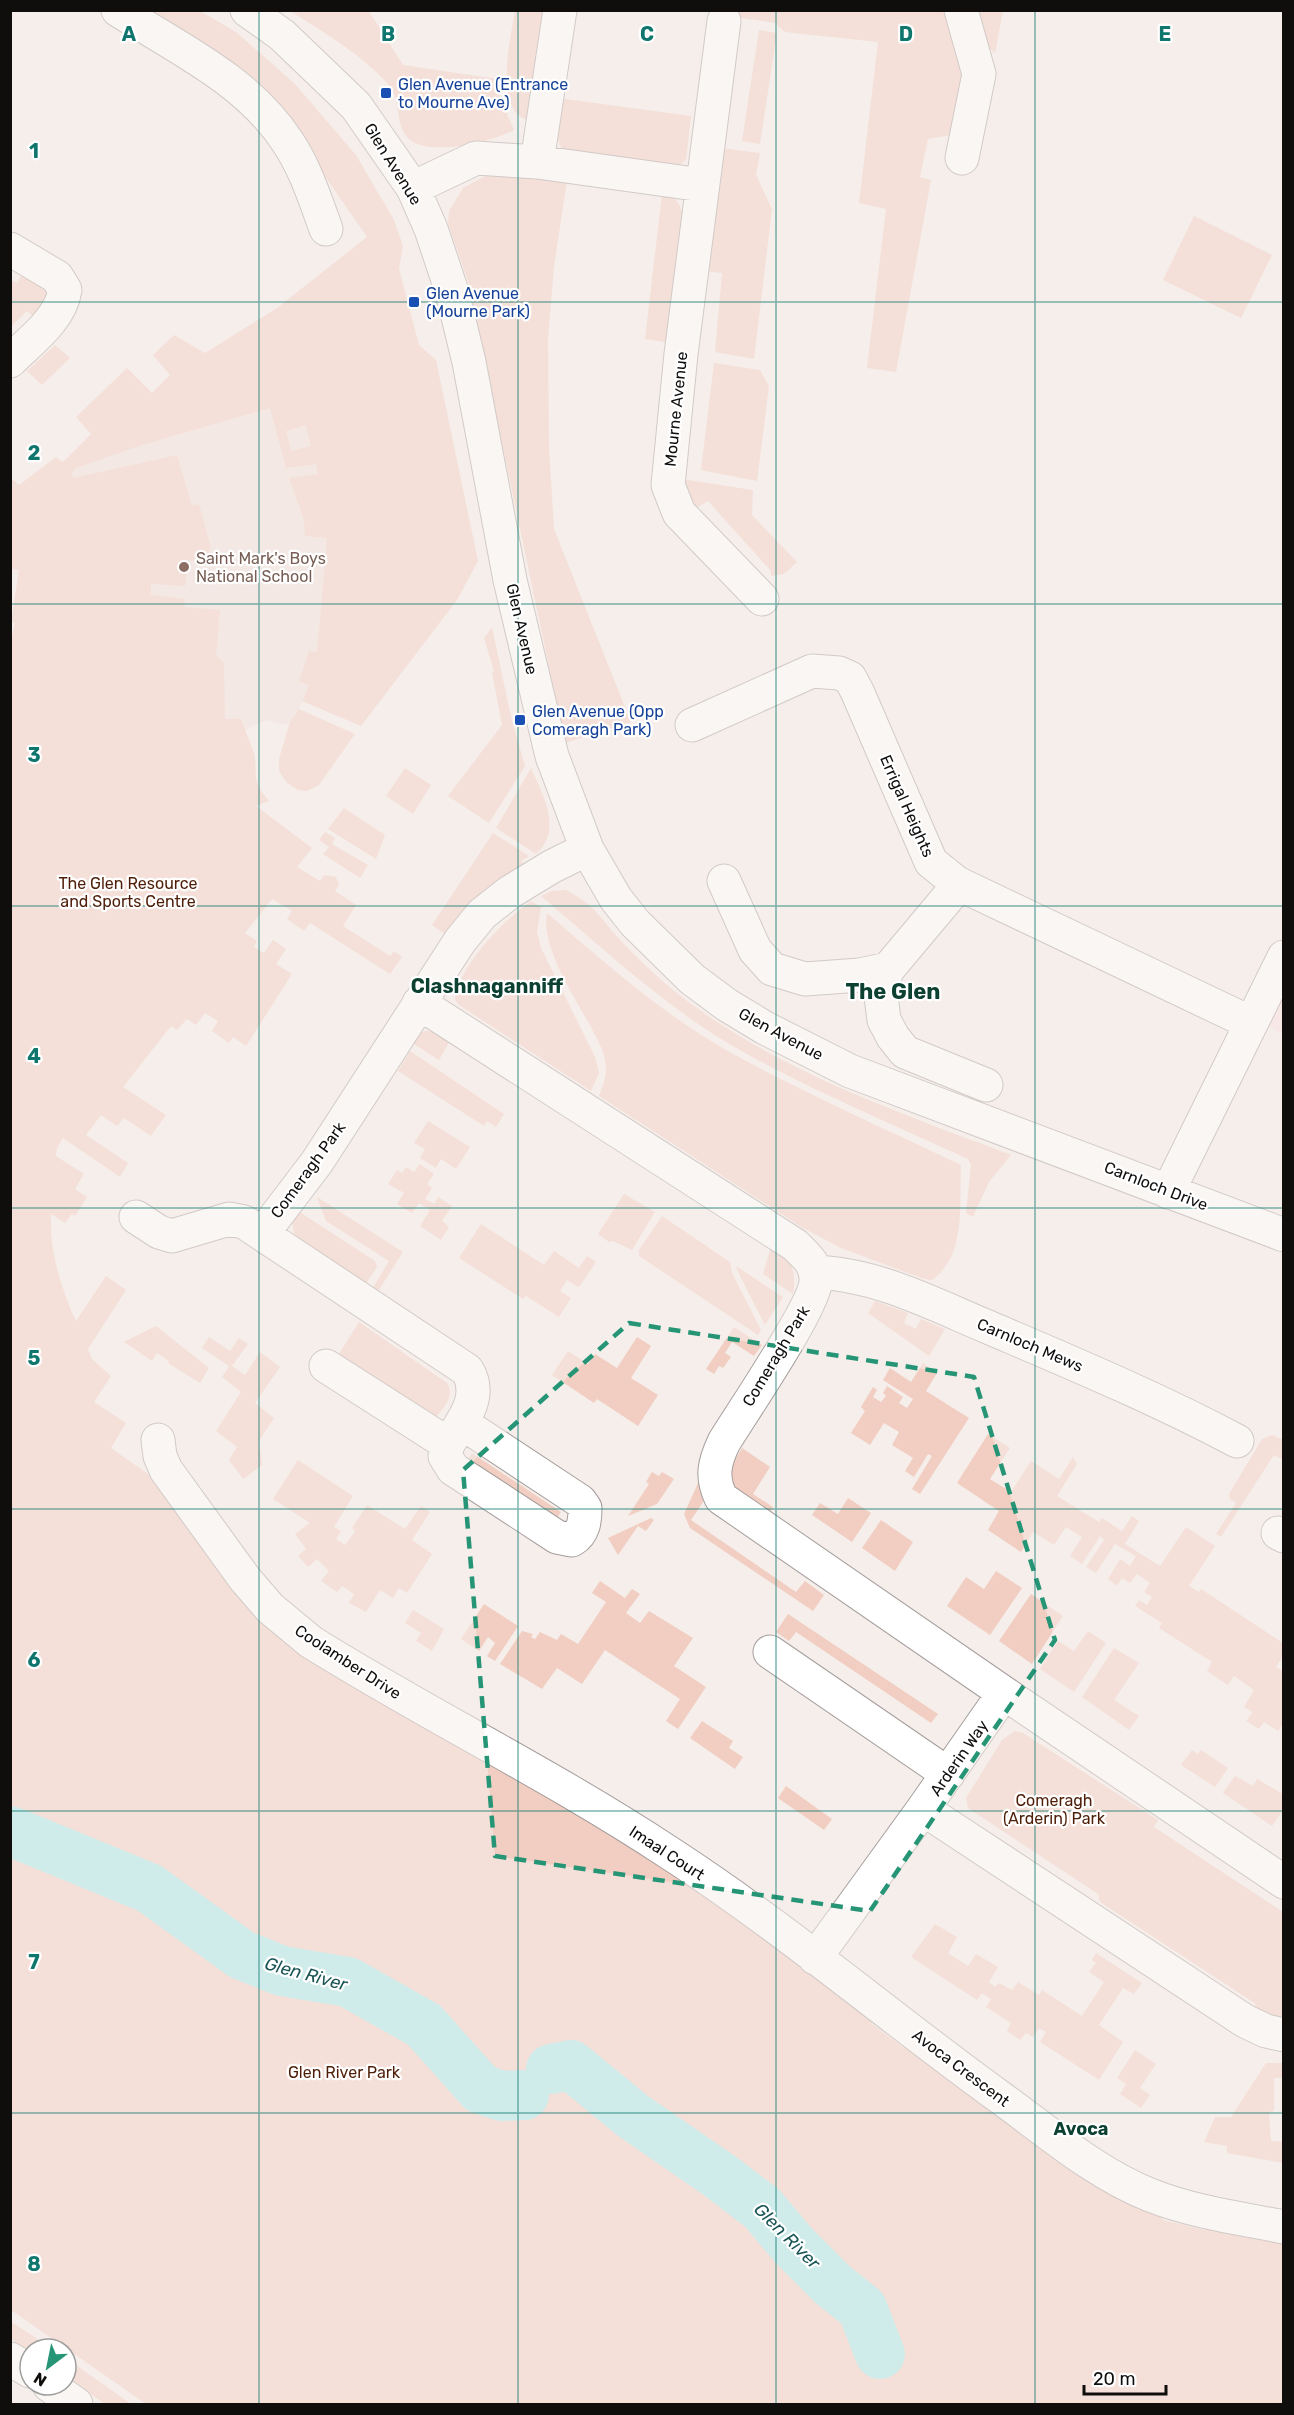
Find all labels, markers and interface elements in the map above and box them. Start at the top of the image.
text: A [122,22,137,46]
text: B [381,22,395,46]
text: C [640,22,654,46]
text: D [899,22,913,46]
text: E [1159,22,1171,46]
place label: Glen Avenue (Entrance to Mourne Ave) [398,75,568,112]
marker: Glen Avenue (Entrance to Mourne Ave) [379,86,393,100]
street label: Glen Avenue [360,120,426,208]
text: 1 [29,139,39,163]
place label: Glen Avenue (Mourne Park) [426,284,530,321]
marker: Glen Avenue (Mourne Park) [407,295,421,309]
street label: Mourne Avenue [661,350,692,468]
text: 2 [28,441,41,465]
place label: Saint Mark's Boys National School [196,549,326,586]
marker: Saint Mark's Boys National School [177,560,191,574]
street label: Glen Avenue [502,582,542,676]
place label: Glen Avenue (Opp Comeragh Park) [532,702,664,739]
marker: Glen Avenue (Opp Comeragh Park) [513,713,527,727]
text: 3 [27,743,41,767]
street label: Errigal Heights [876,752,938,860]
park label: The Glen Resource and Sports Centre [59,874,198,911]
district label: Clashnaganniff [411,974,564,998]
district label: The Glen [846,978,940,1005]
street label: Glen Avenue [735,1004,827,1064]
text: 4 [27,1044,41,1068]
street label: Comeragh Park [267,1118,350,1222]
street label: Carnloch Drive [1102,1158,1210,1214]
street label: Comeragh Park [738,1301,814,1410]
street label: Carnloch Mews [974,1314,1086,1376]
text: 5 [28,1346,41,1370]
street label: Coolamber Drive [291,1621,405,1703]
text: 6 [27,1648,41,1672]
street label: Arderin Way [926,1716,992,1800]
park label: Comeragh (Arderin) Park [1003,1791,1106,1828]
street label: Imaal Court [626,1822,708,1884]
text: 7 [28,1950,40,1974]
water label: Glen River [262,1952,351,1996]
street label: Avoca Crescent [909,2025,1013,2111]
park label: Glen River Park [288,2063,401,2082]
district label: Avoca [1054,2118,1108,2140]
water label: Glen River [749,2198,826,2275]
text: 8 [27,2252,41,2276]
north arrow [18,2337,78,2397]
scale bar [1084,2358,1166,2396]
text: N [30,2368,50,2390]
text: 20 m [1093,2368,1135,2390]

